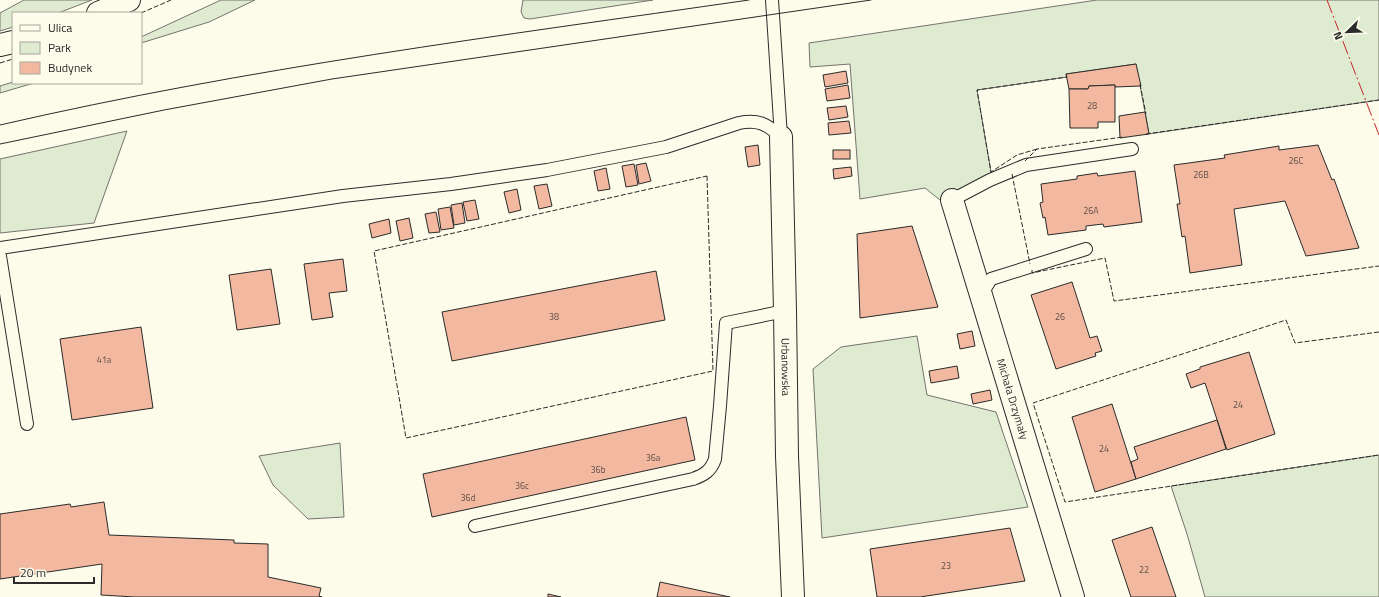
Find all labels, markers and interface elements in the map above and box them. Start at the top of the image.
legend [12,12,142,84]
north arrow [1327,12,1367,52]
text: Ulica [48,18,72,37]
text: N [1329,29,1347,43]
text: Park [48,38,71,57]
text: Budynek [48,58,92,77]
house number: 28 [1087,99,1097,112]
house number: 26C [1289,154,1304,167]
house number: 26B [1193,168,1209,181]
house number: 26A [1083,204,1099,217]
house number: 38 [549,310,559,323]
house number: 26 [1055,310,1065,323]
street label: Urbanowska [777,338,794,397]
house number: 41a [97,353,112,366]
street label: Michała Drzymały [993,356,1033,442]
house number: 24 [1233,398,1243,411]
house number: 24 [1099,442,1109,455]
house number: 36a [646,451,661,464]
house number: 36b [591,463,606,476]
house number: 36c [515,479,529,492]
house number: 36d [461,491,476,504]
scale bar [14,559,94,585]
house number: 23 [941,559,951,572]
text: 20 m [20,563,46,582]
house number: 22 [1139,563,1149,576]

